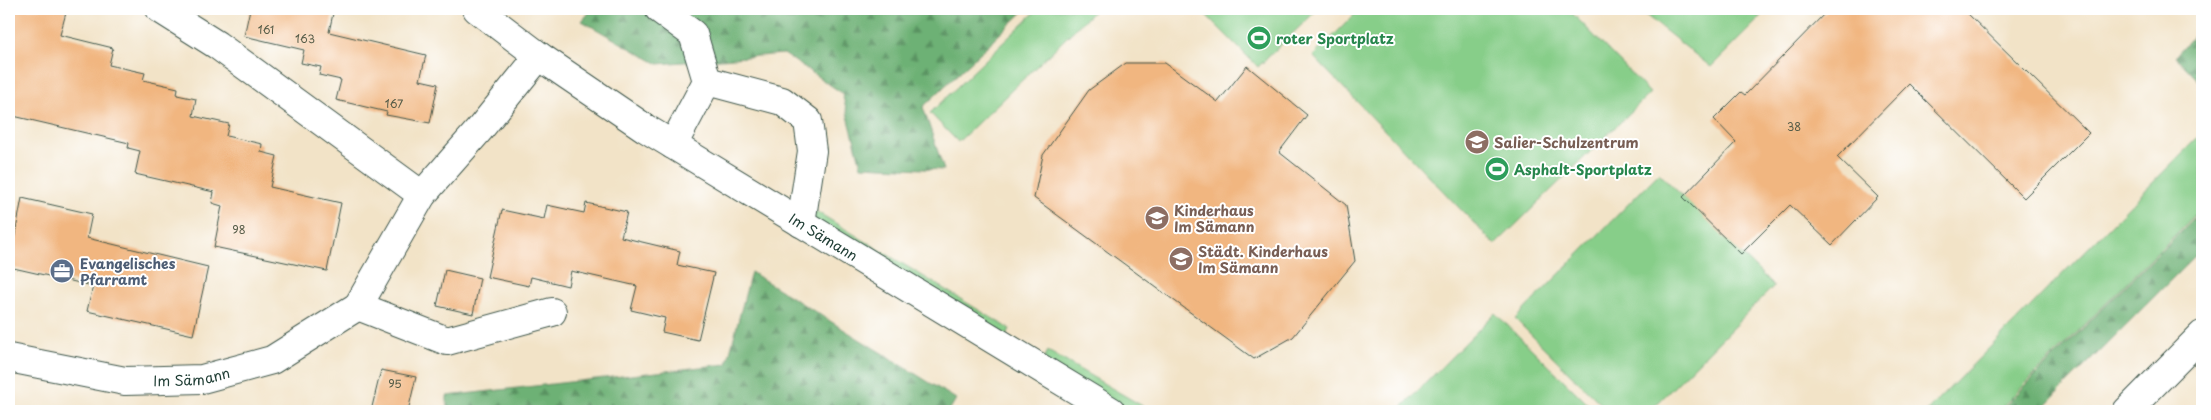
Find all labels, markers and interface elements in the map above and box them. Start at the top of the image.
house number: 161 [258,21,274,38]
sports icon: roter Sportplatz [1246,25,1272,51]
place label: roter Sportplatz [1276,28,1394,49]
house number: 163 [295,30,315,47]
house number: 167 [385,95,403,112]
house number: 38 [1787,118,1801,135]
school or university icon: Salier-Schulzentrum [1464,129,1490,155]
place label: Salier-Schulzentrum [1494,132,1639,153]
sports icon: Asphalt-Sportplatz [1484,156,1510,182]
place label: Asphalt-Sportplatz [1514,159,1652,180]
place label: Kinderhaus Im Sämann [1174,200,1254,237]
school or university icon: Kinderhaus Im Sämann [1144,205,1170,231]
street label: Im Sämann [785,207,862,266]
house number: 98 [232,221,246,238]
place label: Städt. Kinderhaus Im Sämann [1198,241,1328,278]
school or university icon: Städt. Kinderhaus Im Sämann [1168,246,1194,272]
place label: Evangelisches Pfarramt [80,253,176,290]
office icon: Evangelisches Pfarramt [49,258,75,284]
street label: Im Sämann [153,361,232,391]
house number: 95 [388,375,402,392]

